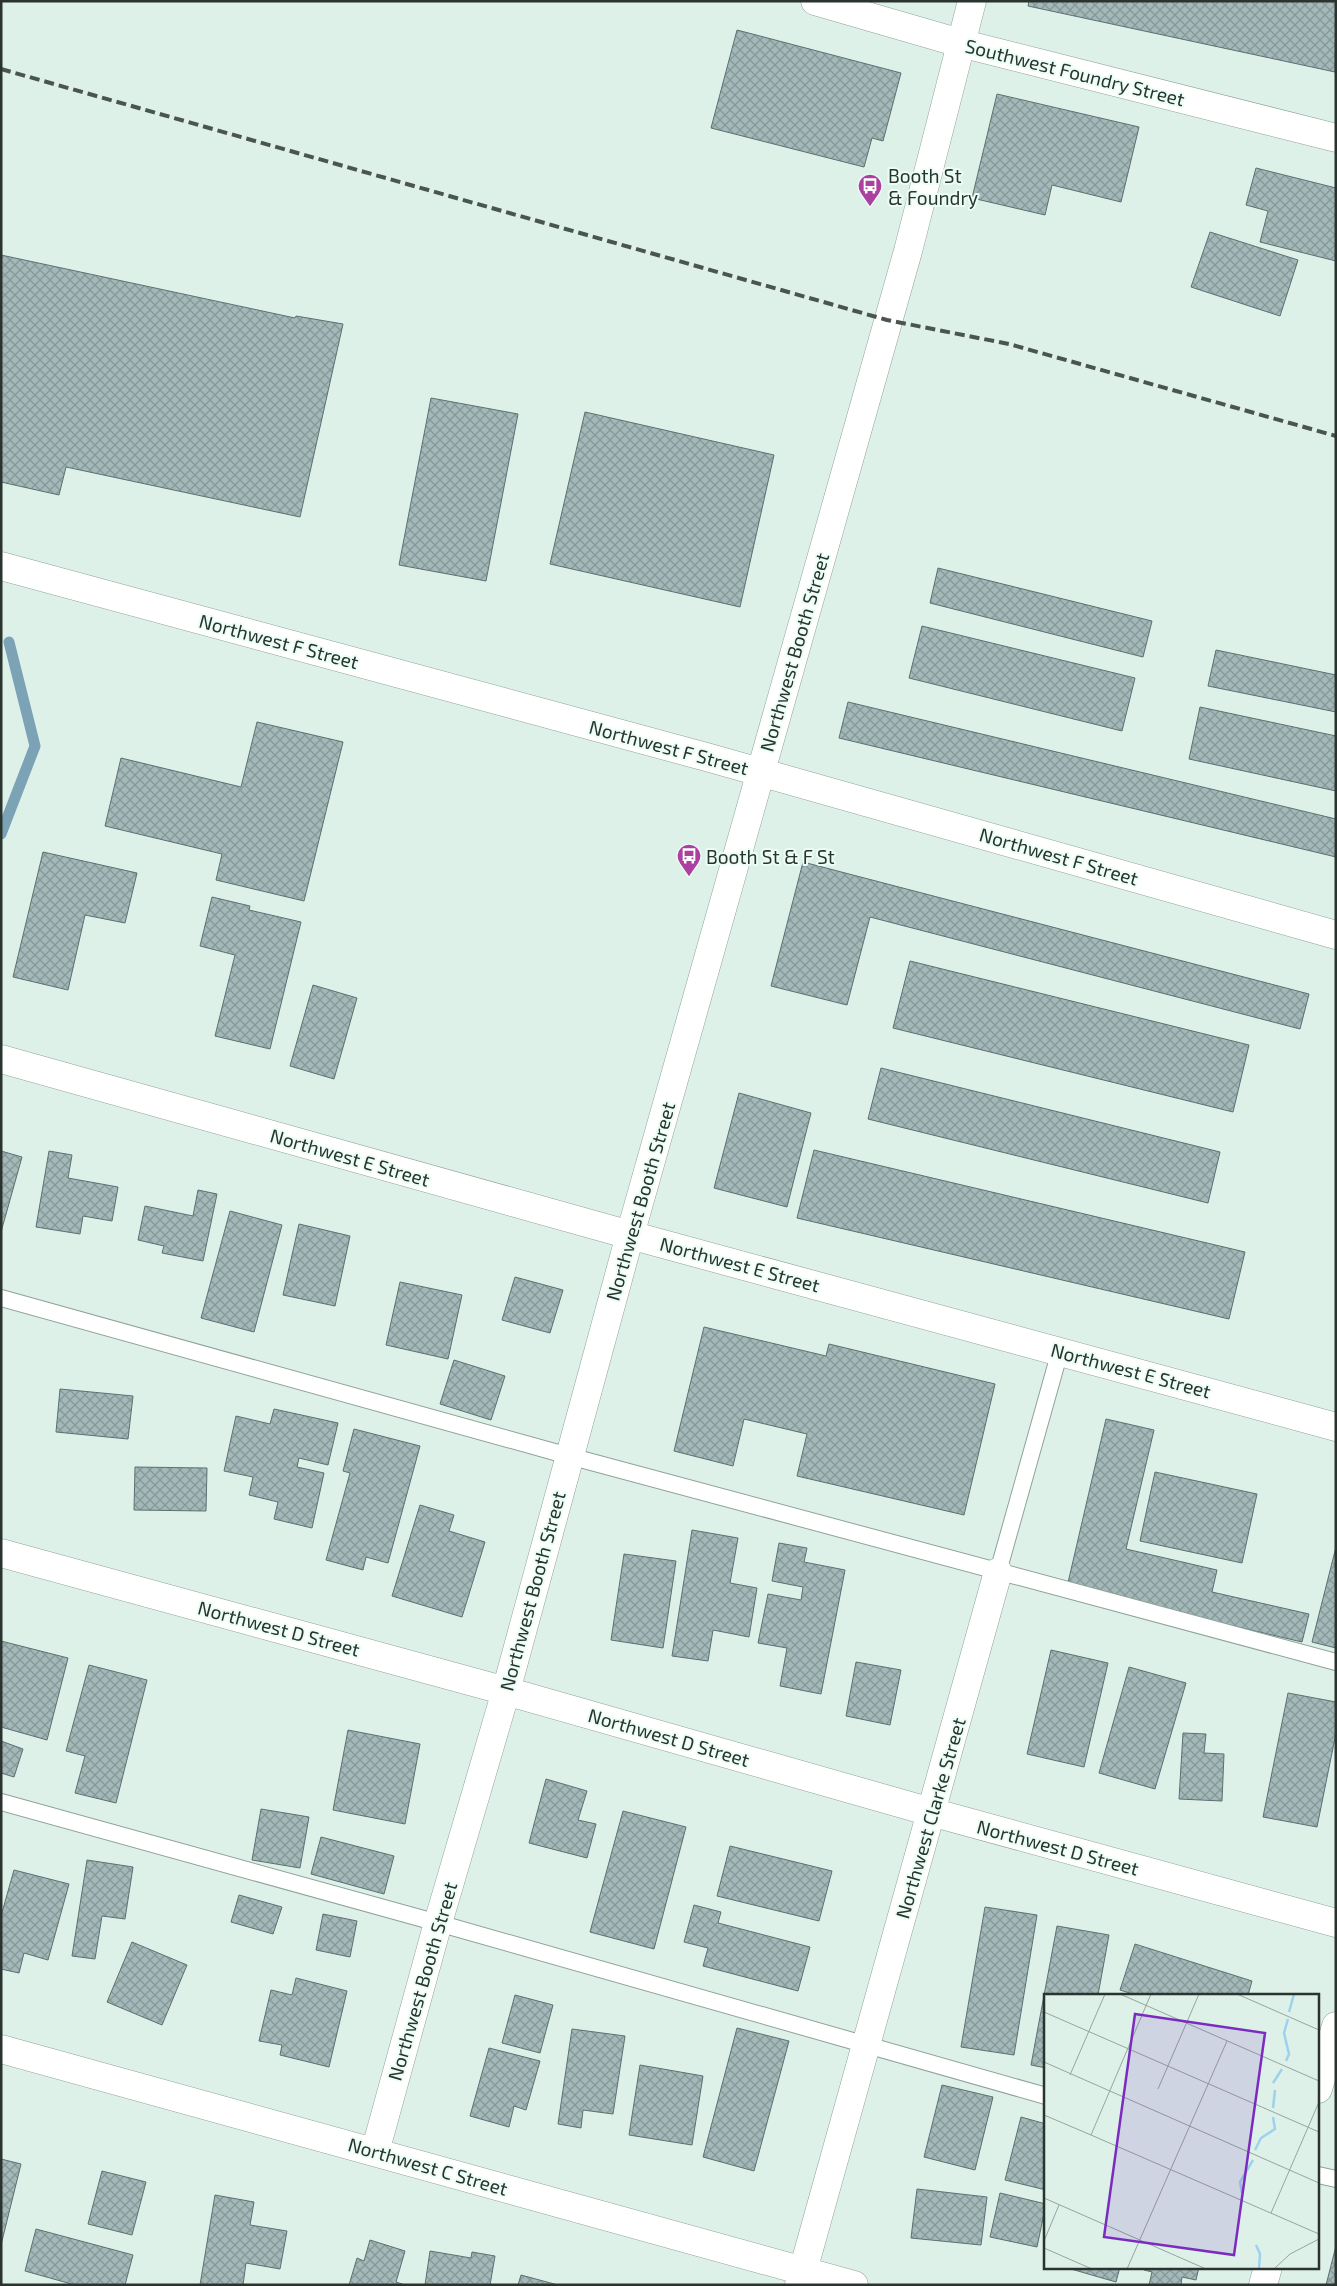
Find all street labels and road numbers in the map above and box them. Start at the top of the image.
street label: Southwest Foundry Street [963,34,1187,110]
street label: Northwest Booth Street [755,550,833,754]
street label: Northwest F Street [197,609,361,673]
street label: Northwest F Street [587,715,751,779]
street label: Northwest F Street [977,822,1141,890]
street label: Northwest Booth Street [601,1099,679,1303]
street label: Northwest E Street [268,1123,432,1191]
street label: Northwest E Street [657,1232,823,1296]
street label: Northwest E Street [1048,1338,1214,1402]
street label: Northwest Booth Street [494,1489,570,1693]
street label: Northwest D Street [196,1595,362,1661]
street label: Northwest D Street [586,1703,752,1771]
street label: Northwest Clarke Street [890,1715,970,1921]
street label: Northwest D Street [975,1814,1141,1880]
street label: Northwest Booth Street [383,1879,461,2083]
street label: Northwest C Street [346,2132,510,2200]

